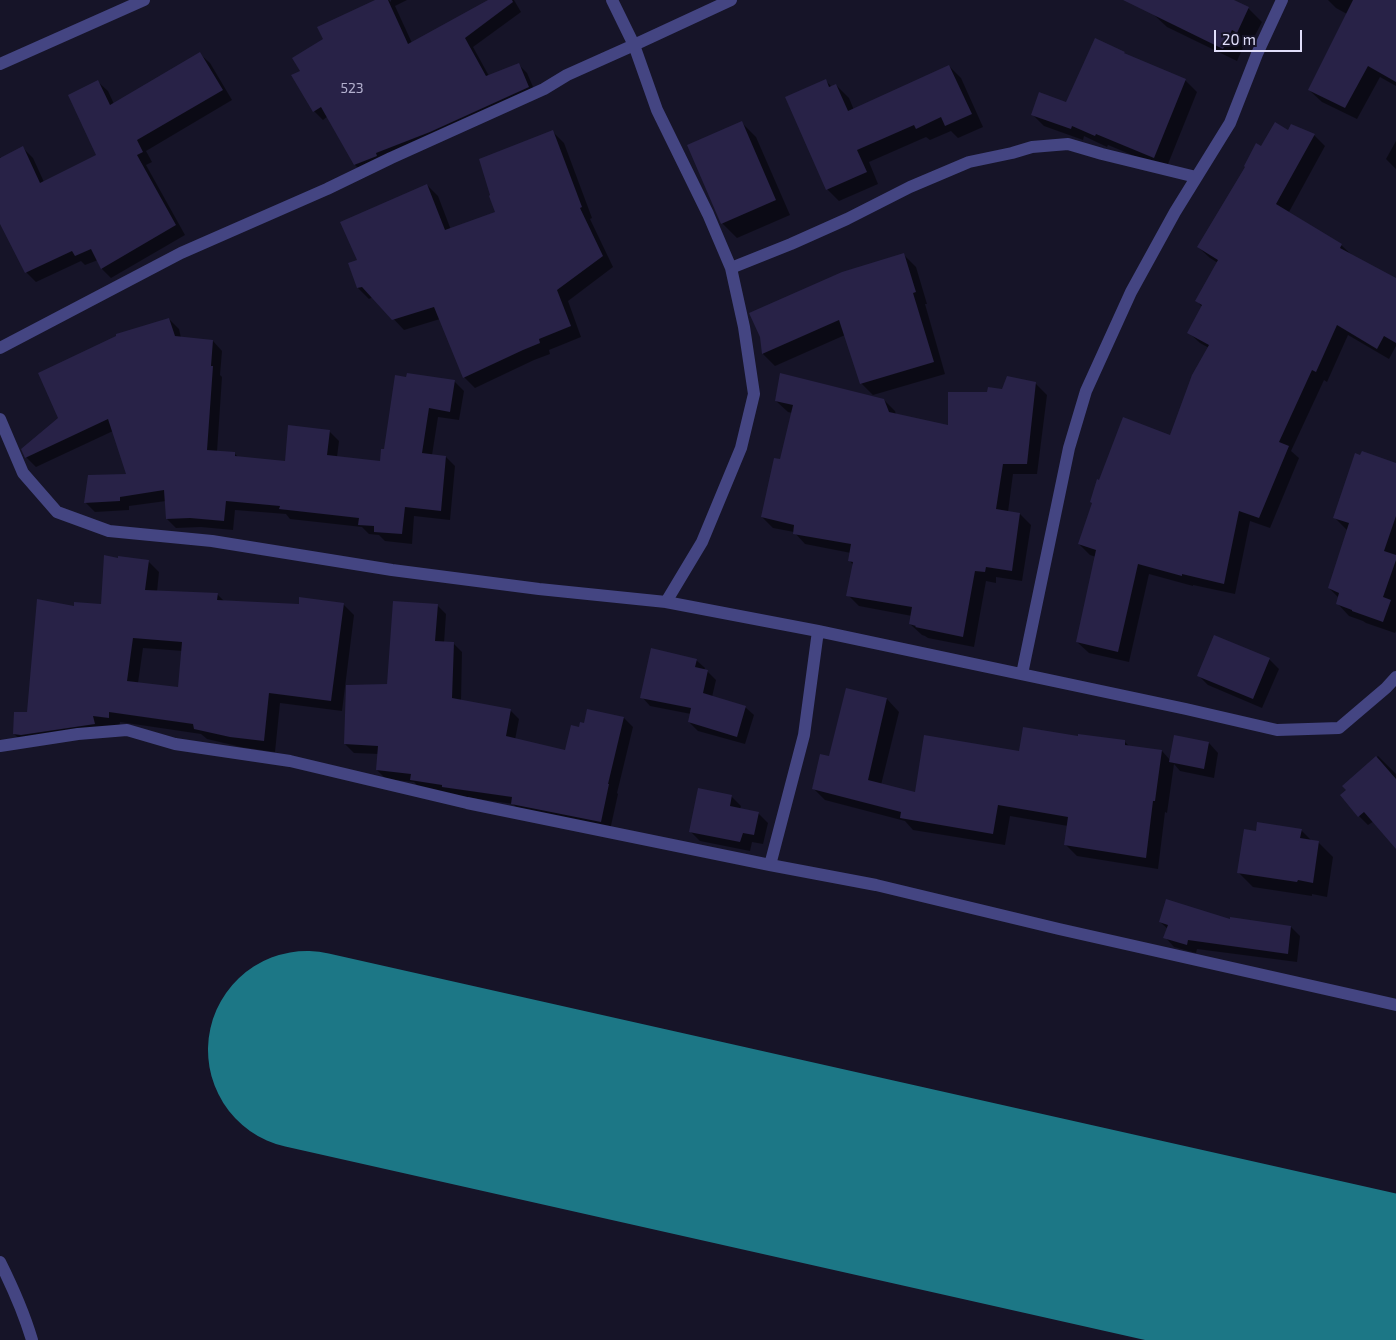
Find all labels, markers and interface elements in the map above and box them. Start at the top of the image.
scale bar [1216,20,1304,52]
text: 20 m [1222,30,1256,48]
house number: 523 [340,80,364,96]

